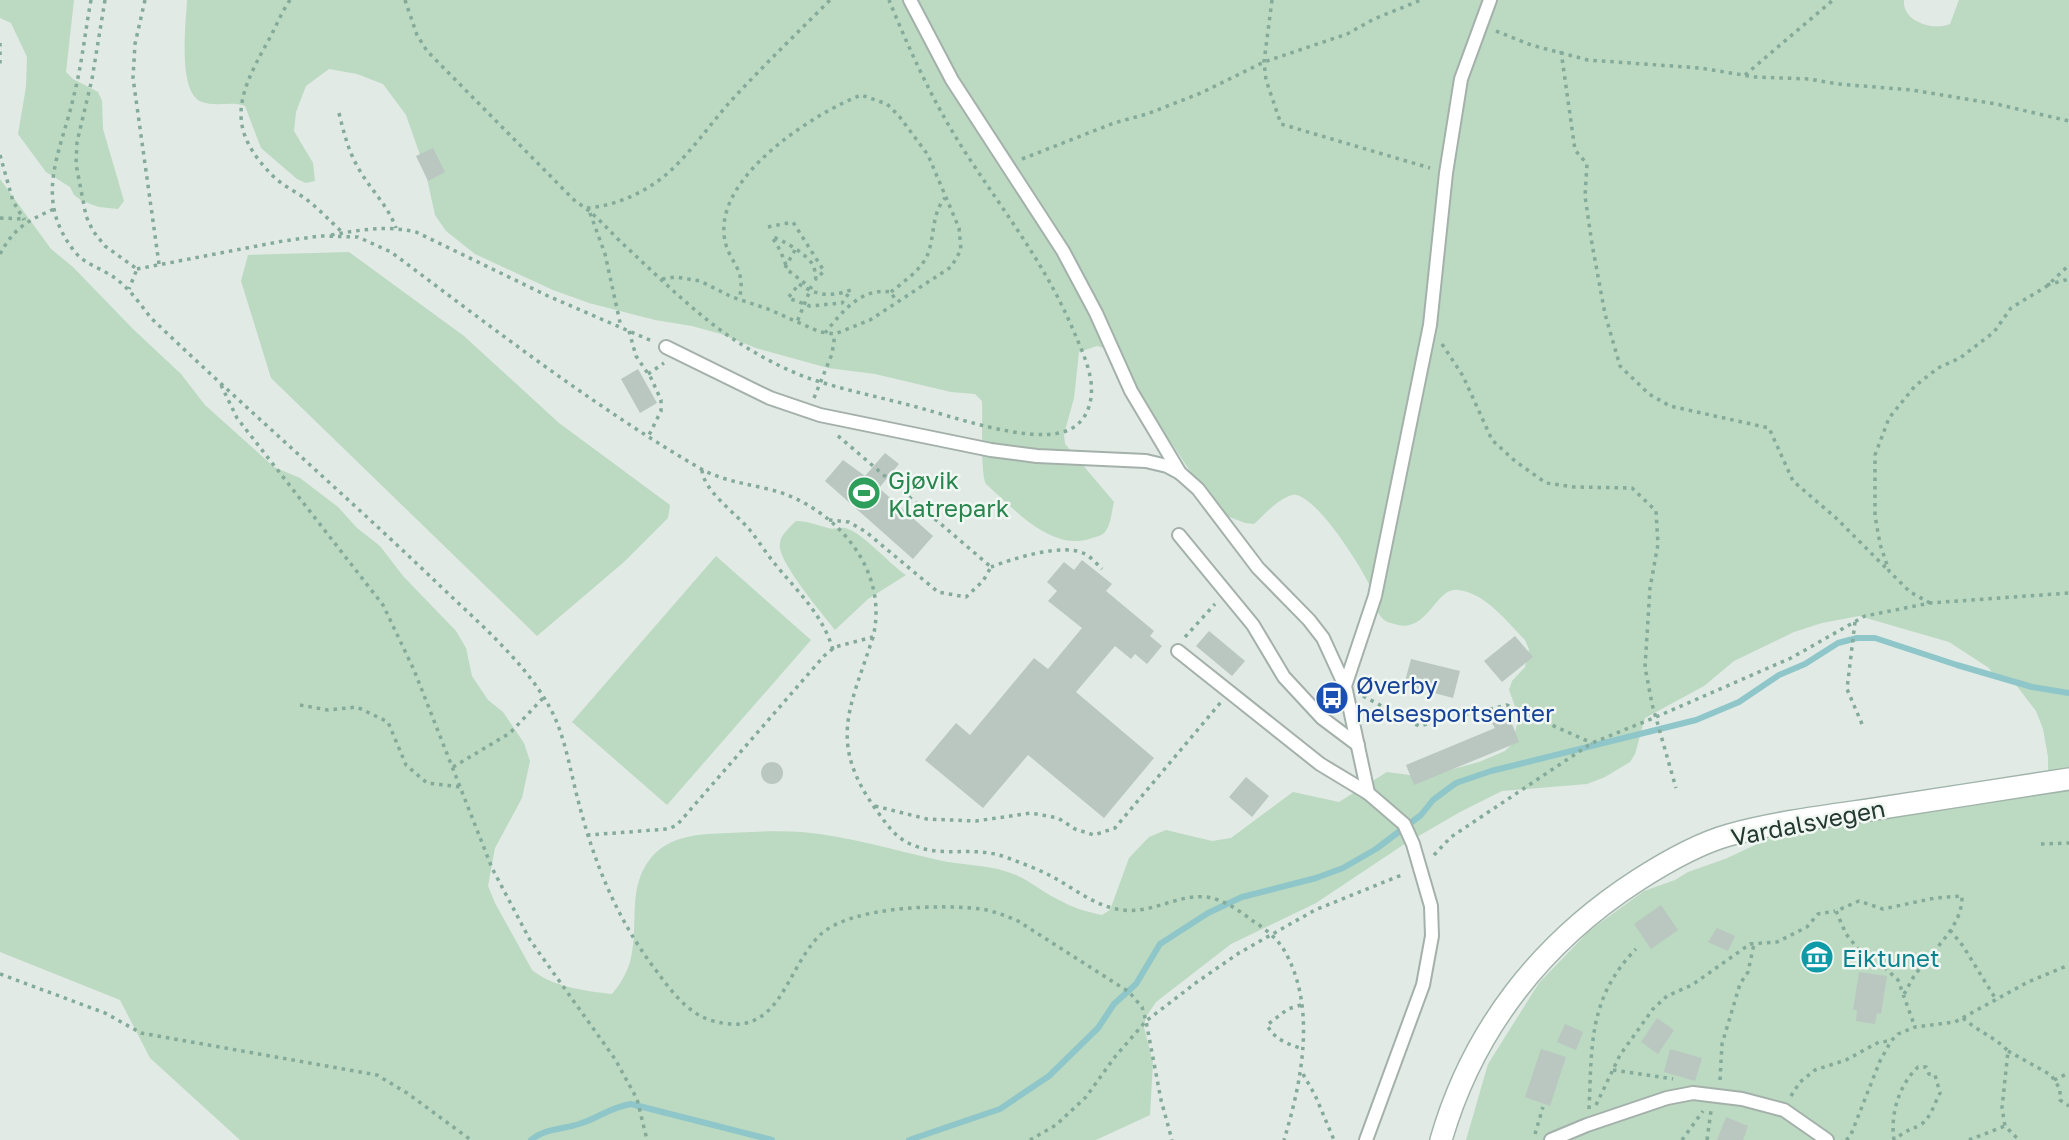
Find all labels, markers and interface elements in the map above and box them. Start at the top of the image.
place label: Gjøvik Klatrepark [888,465,1009,522]
sports icon: Gjøvik Klatrepark [845,474,883,512]
place label: Øverby helsesportsenter [1356,670,1554,727]
bus stop icon: Øverby helsesportsenter [1313,679,1351,717]
street label: Vardalsvegen [1728,793,1888,851]
museum icon: Eiktunet [1798,938,1836,976]
place label: Eiktunet [1842,943,1940,972]

